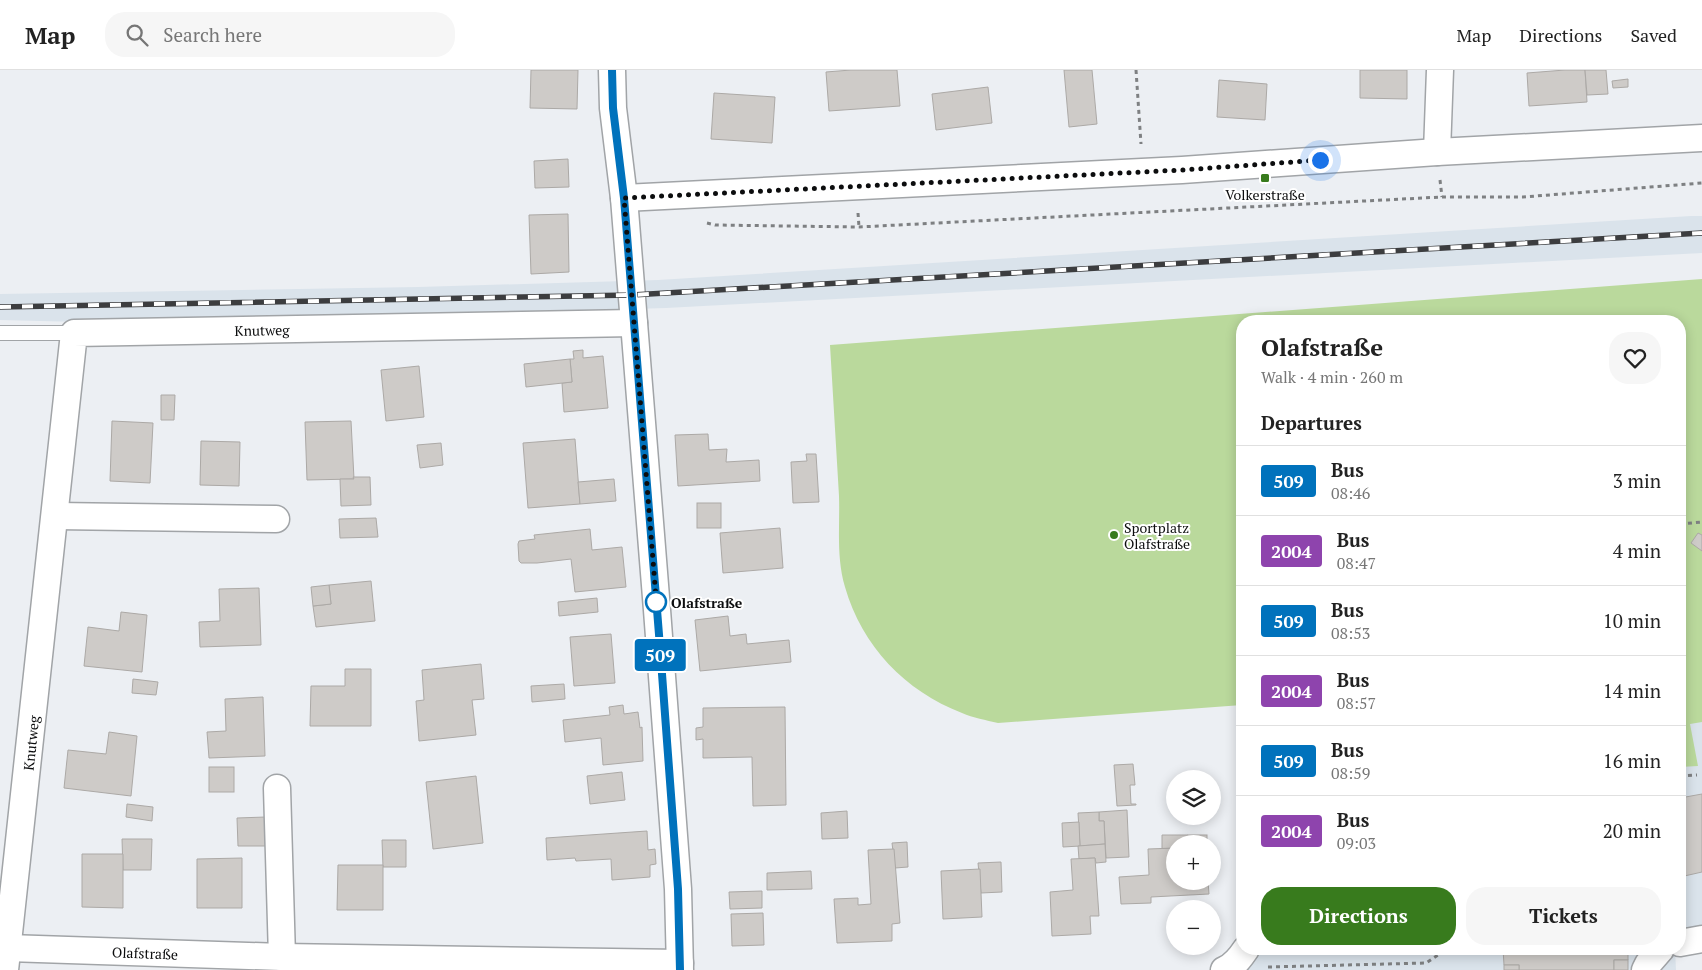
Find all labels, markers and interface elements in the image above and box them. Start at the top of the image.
search box [105,12,455,57]
text: Map [25,19,75,51]
icon: search [123,21,151,49]
text: Search here [163,22,262,47]
text: Map [1456,23,1491,47]
text: Directions [1519,23,1602,47]
text: Saved [1630,23,1677,47]
your location [1308,148,1333,173]
marker: Volkerstraße [1259,172,1271,184]
place label: Volkerstraße [1225,185,1305,204]
street label: Knutweg [234,320,290,340]
text: Olafstraße [1261,331,1383,363]
button: heart [1609,332,1661,384]
text: Walk · 4 min · 260 m [1261,366,1403,388]
text: Departures [1261,410,1362,435]
text: Bus [1331,457,1364,482]
text: 3 min [1613,468,1661,493]
text: 509 [1273,469,1304,493]
text: 08:46 [1331,482,1370,504]
place label: Sportplatz Olafstraße [1124,518,1190,553]
text: Bus [1337,527,1369,552]
marker: Sportplatz Olafstraße [1108,529,1120,541]
text: 4 min [1613,538,1661,563]
text: 2004 [1271,539,1312,563]
text: 08:47 [1337,552,1376,574]
marker: Olafstraße [645,591,667,613]
place label: Olafstraße [671,593,743,612]
text: Bus [1331,597,1364,622]
text: 10 min [1603,608,1661,633]
text: 509 [1273,609,1304,633]
text: 08:53 [1331,622,1370,644]
line badge: 509 [631,639,689,671]
text: 509 [645,643,675,667]
text: Bus [1337,667,1369,692]
text: 14 min [1603,678,1661,703]
text: 2004 [1271,679,1312,703]
text: 08:57 [1337,692,1376,714]
street label: Knutweg [19,714,43,771]
text: Bus [1331,737,1364,762]
text: 16 min [1603,748,1661,773]
text: 509 [1273,749,1304,773]
text: 08:59 [1331,762,1370,784]
map controls [1166,770,1221,955]
button: layers [1166,770,1221,825]
text: Bus [1337,807,1369,832]
text: 20 min [1603,818,1661,843]
text: 2004 [1271,819,1312,843]
text: 09:03 [1337,832,1376,854]
button: + [1166,835,1221,890]
button: Directions [1261,887,1456,945]
button: Tickets [1466,887,1661,945]
button: − [1166,900,1221,955]
street label: Olafstraße [112,942,178,964]

